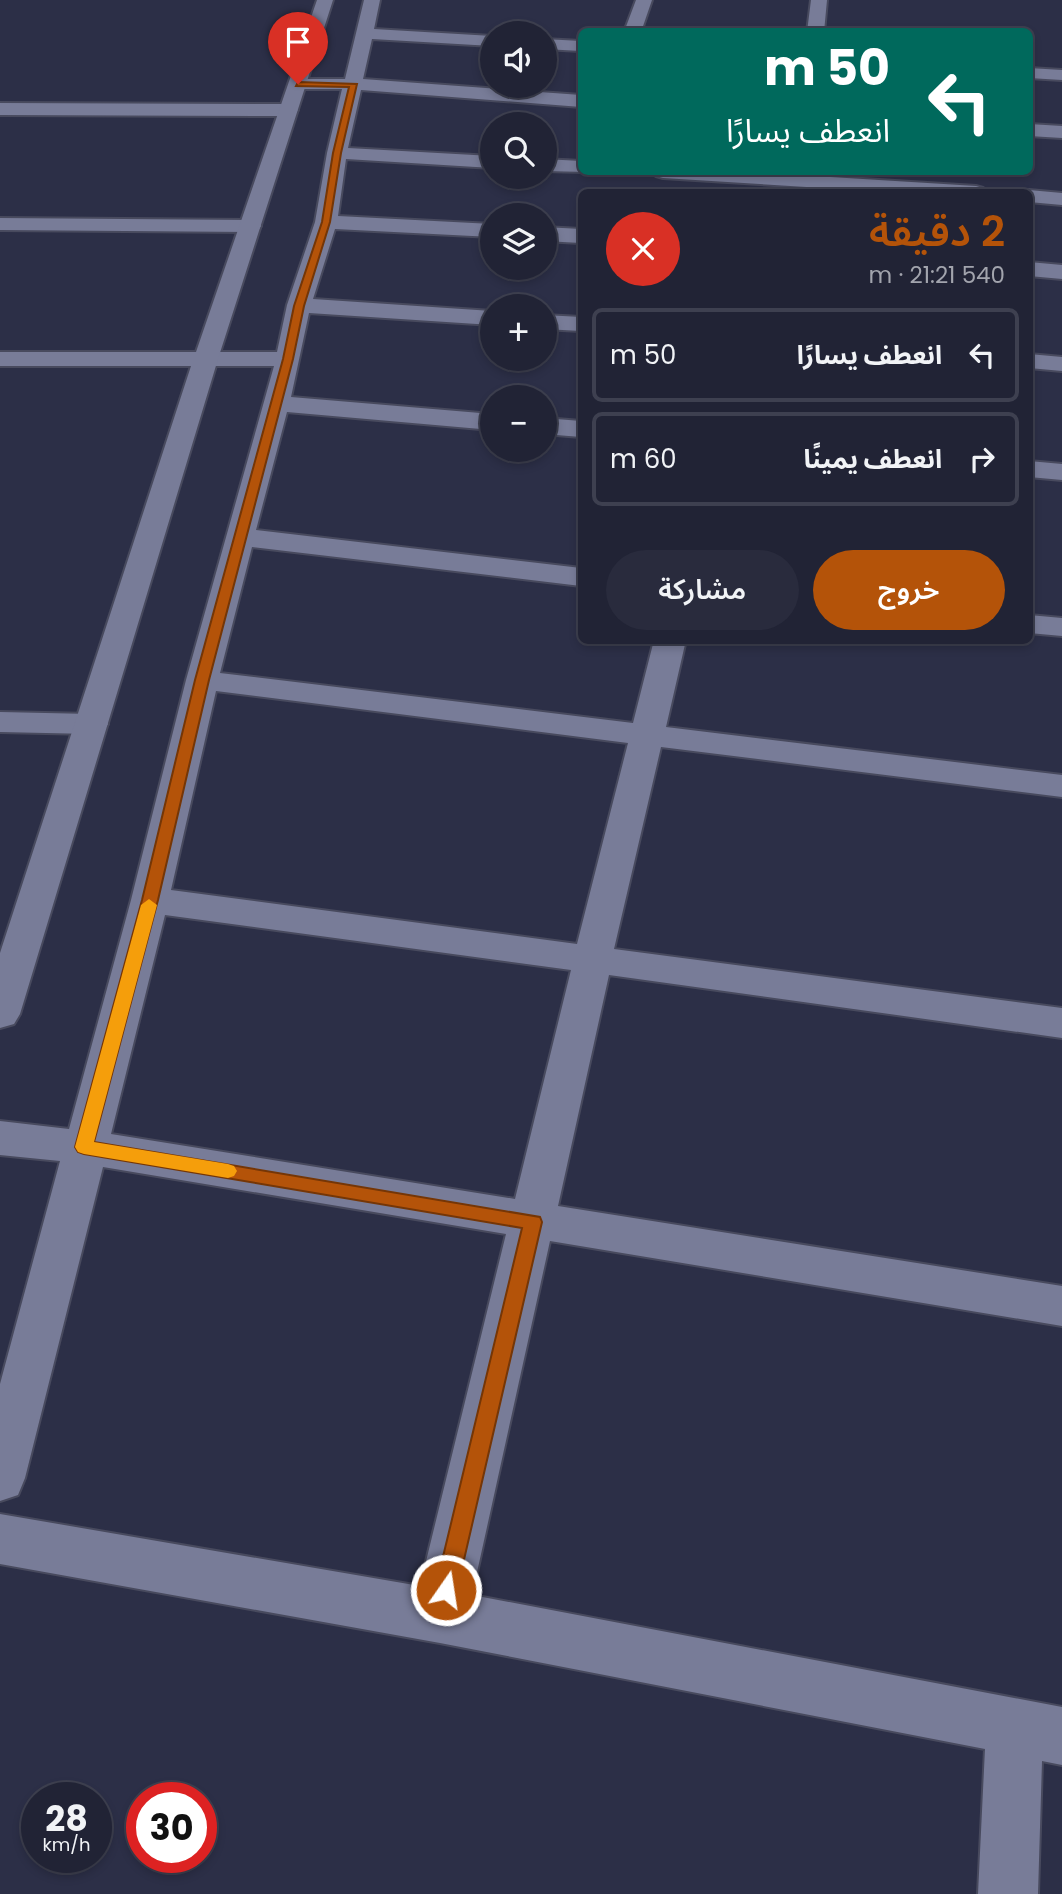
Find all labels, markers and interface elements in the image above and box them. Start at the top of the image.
pin [268,12.0,328,84]
map controls [480,21,557,462]
button: sound [480,21,557,98]
icon: arrive [279,23,317,61]
text: 50 m [764,34,890,102]
icon: left [914,56,1005,147]
text: انعطف يسارًا [726,108,890,153]
button: search [480,112,557,189]
text: 2 دقيقة [869,202,1005,261]
button: layers [480,203,557,280]
button: close [606,212,680,286]
text: 540 m · 21:21 [869,259,1005,291]
button: + [480,294,557,371]
icon: left [963,336,1001,374]
text: 50 m [610,337,676,373]
text: انعطف يسارًا [797,337,942,373]
button: − [480,385,557,462]
icon: right [963,440,1001,478]
text: 60 m [610,441,677,477]
text: انعطف يمينًا [804,441,942,477]
button: مشاركة [606,550,799,630]
button: خروج [813,550,1005,630]
position arrow [409,1553,483,1627]
speed limit sign: 30 [126,1782,217,1873]
text: 28 [45,1794,88,1843]
text: km/h [43,1832,90,1857]

